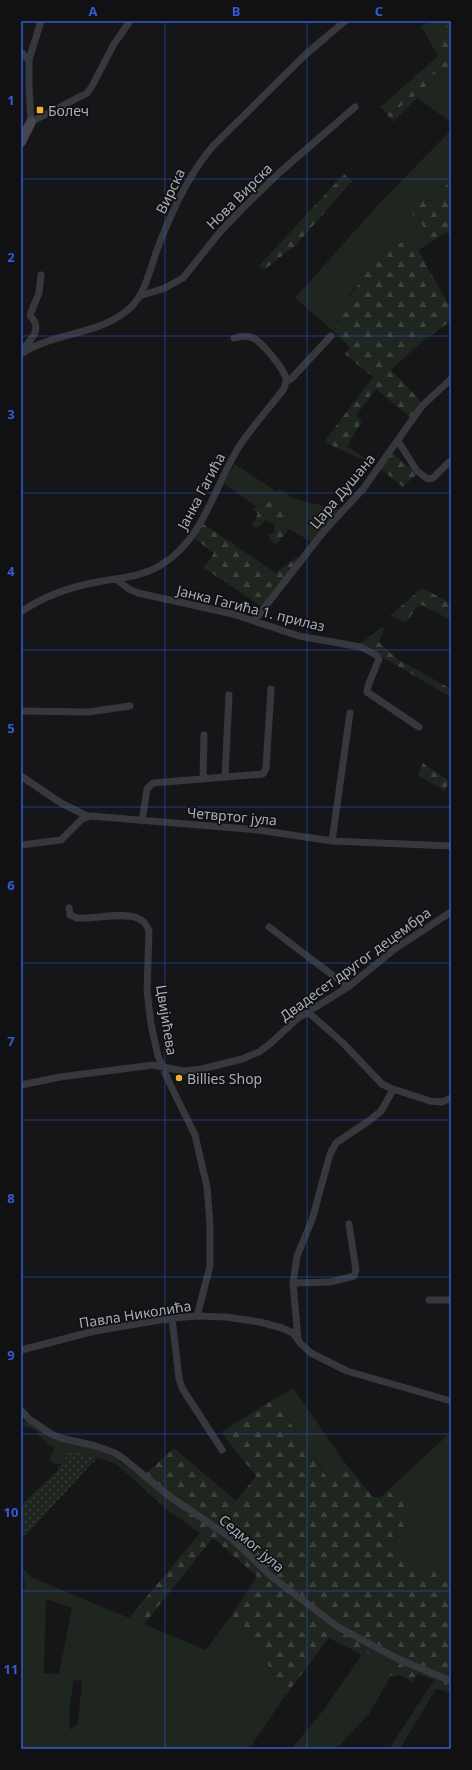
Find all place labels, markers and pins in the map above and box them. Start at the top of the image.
place label: Болеч [48,101,89,120]
marker: Болеч [35,105,45,115]
place label: Billies Shop [187,1069,262,1088]
marker: Billies Shop [174,1073,184,1083]

